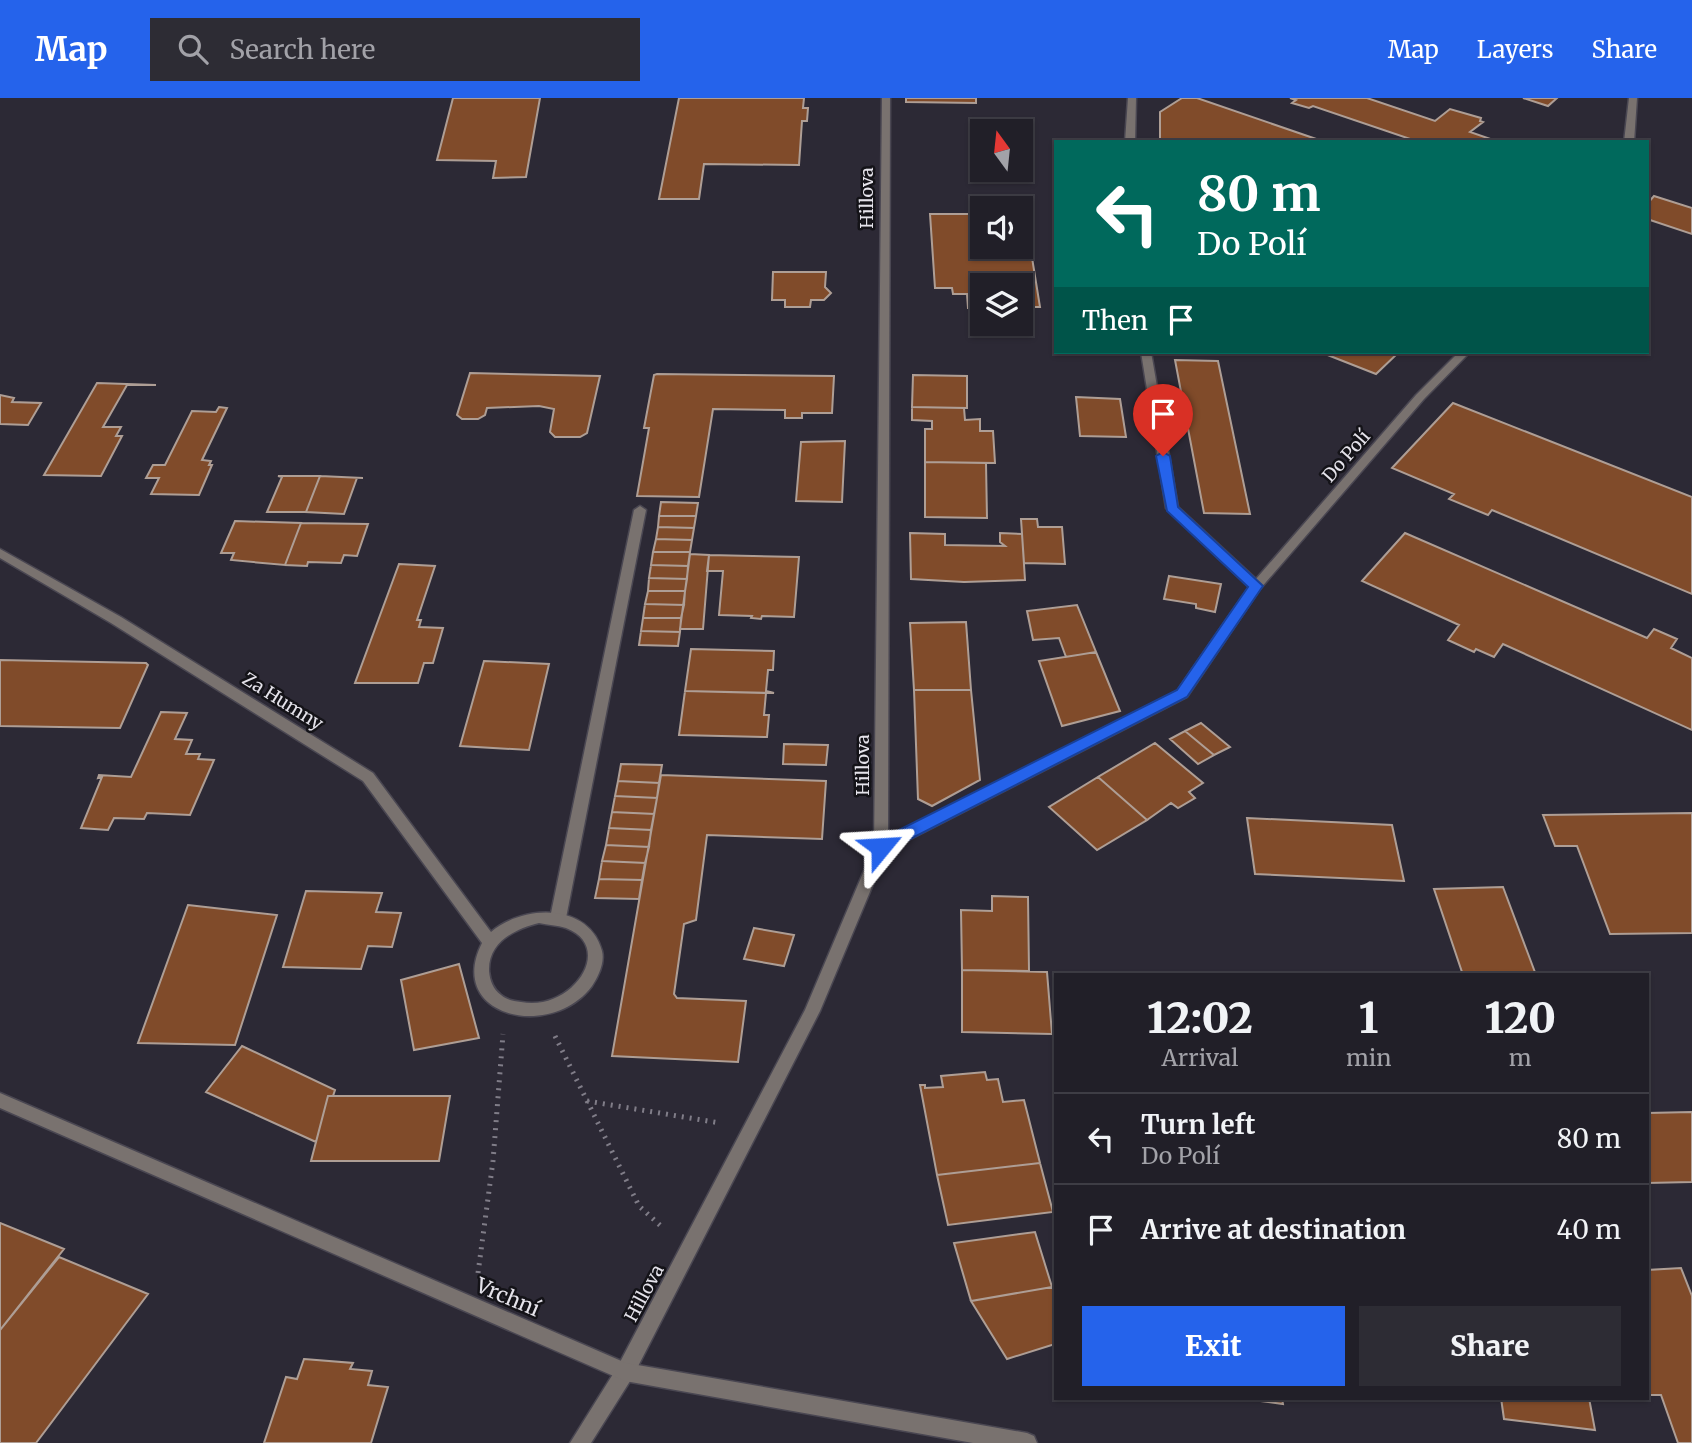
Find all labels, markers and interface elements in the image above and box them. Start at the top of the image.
search box [150,18,640,81]
text: Map [35,29,108,70]
icon: search [174,30,212,68]
text: Search here [230,33,375,66]
text: Map [1388,34,1439,65]
text: Layers [1477,34,1553,65]
text: Share [1591,34,1657,65]
north arrow [970,119,1032,182]
map controls [970,119,1033,336]
text: 80 m [1197,163,1320,224]
street label: Hillova [855,167,878,229]
icon: left [1082,168,1173,259]
button: sound [970,196,1033,259]
text: Do Polí [1197,224,1307,264]
button: layers [970,273,1033,336]
icon: arrive [1162,301,1200,339]
text: Then [1082,304,1148,337]
pin [1133,384,1193,456]
icon: arrive [1144,395,1182,433]
street label: Do Polí [1317,424,1376,487]
street label: Za Humny [238,667,328,735]
street label: Hillova [851,734,874,796]
position arrow [844,810,918,884]
text: 12:02 [1147,992,1253,1044]
text: 1 [1359,992,1378,1044]
text: 120 [1484,992,1556,1044]
text: Arrival [1162,1043,1238,1072]
text: min [1346,1043,1391,1072]
text: m [1509,1043,1532,1072]
text: Turn left [1141,1108,1255,1141]
icon: left [1082,1120,1120,1158]
text: 80 m [1557,1122,1621,1155]
text: Do Polí [1141,1141,1220,1170]
icon: arrive [1082,1211,1120,1249]
text: Arrive at destination [1141,1213,1406,1246]
text: 40 m [1557,1213,1621,1246]
street label: Hillova [619,1260,669,1326]
street label: Vrchní [471,1271,545,1323]
button: Exit [1082,1306,1345,1386]
button: Share [1359,1306,1621,1386]

